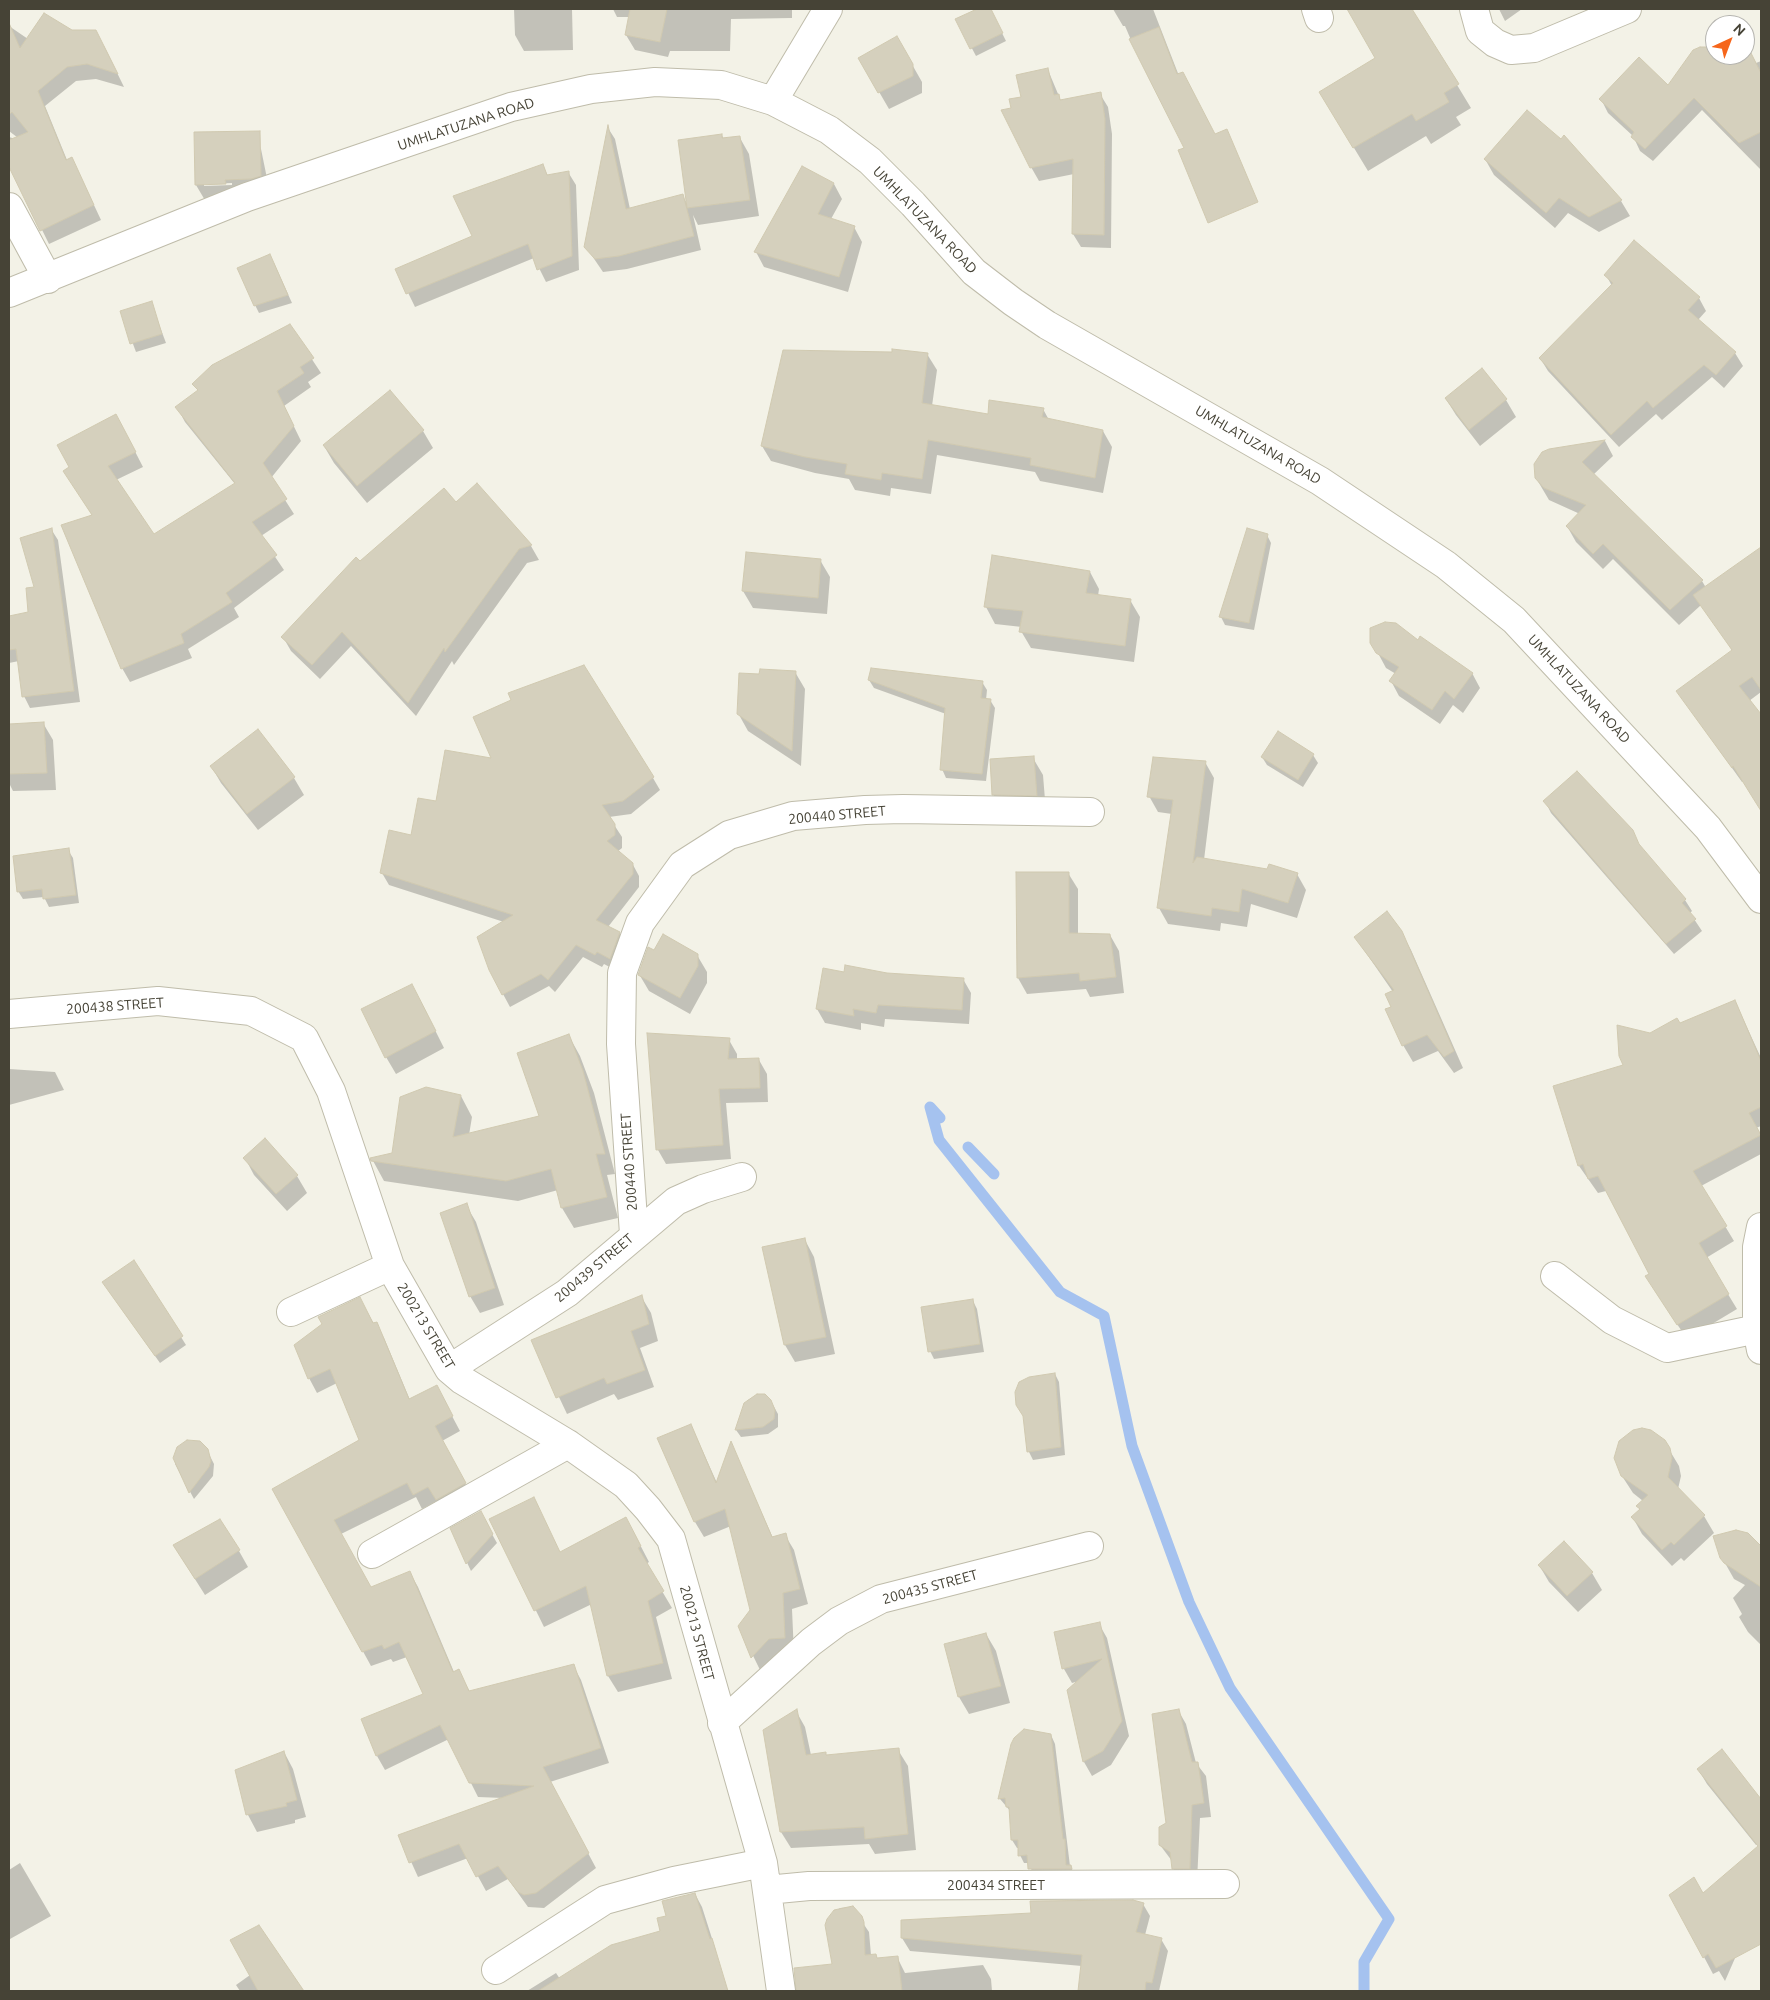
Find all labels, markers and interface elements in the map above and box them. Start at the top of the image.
north arrow [1705,15,1755,65]
text: N [1730,20,1749,39]
street label: UMHLATUZANA ROAD [396,94,536,154]
street label: UMHLATUZANA ROAD [869,163,981,277]
street label: UMHLATUZANA ROAD [1192,402,1324,488]
street label: UMHLATUZANA ROAD [1524,631,1634,747]
street label: 200440 STREET [788,802,886,828]
street label: 200438 STREET [66,994,164,1018]
street label: 200440 STREET [617,1113,641,1211]
street label: 200439 STREET [551,1230,637,1306]
street label: 200213 STREET [394,1280,458,1372]
street label: 200435 STREET [881,1566,979,1608]
street label: 200213 STREET [676,1584,718,1682]
street label: 200434 STREET [947,1877,1045,1893]

